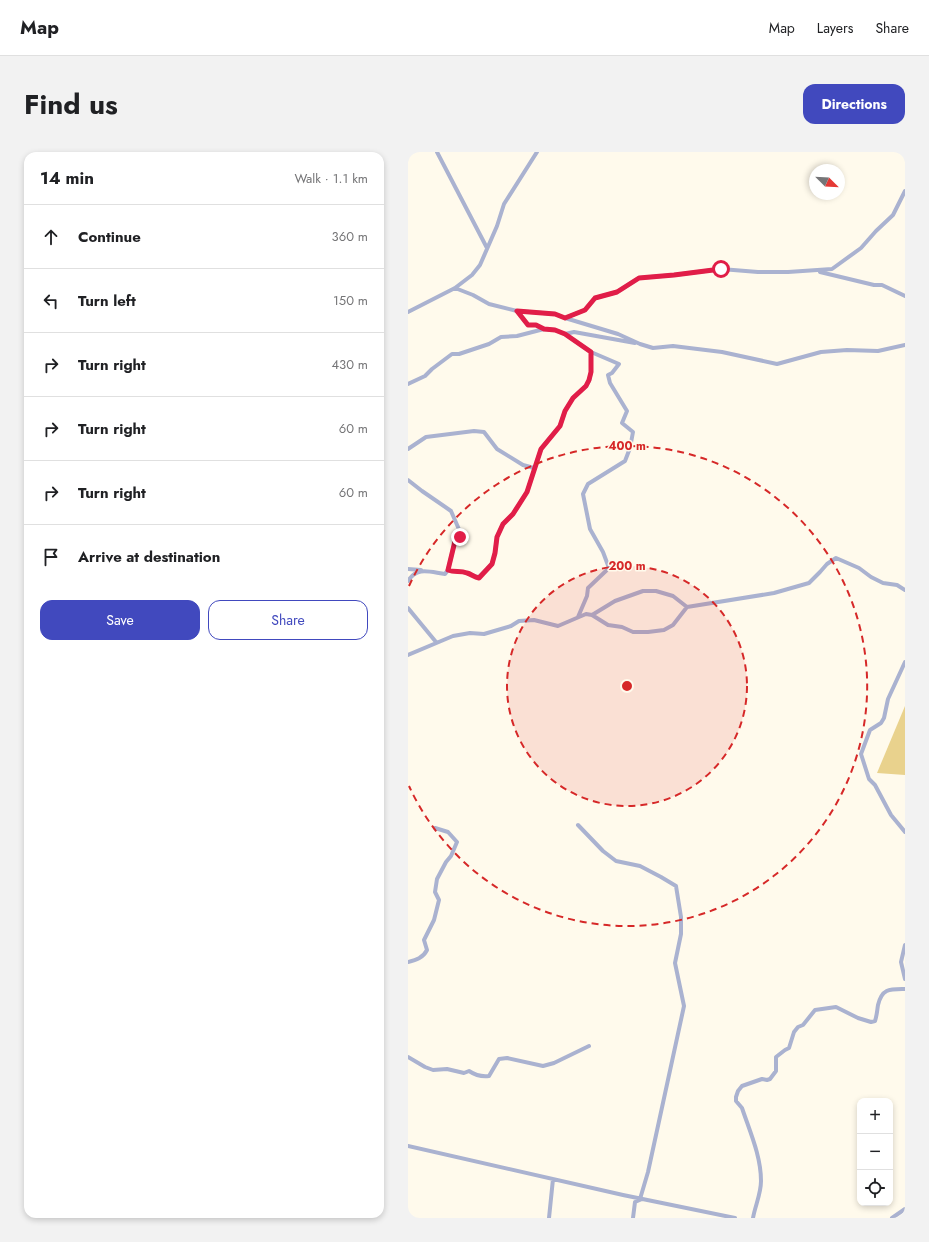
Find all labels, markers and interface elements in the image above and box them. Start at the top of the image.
text: Map [20,14,59,41]
text: Map [769,18,795,38]
text: Layers [817,18,853,38]
text: Share [875,18,909,38]
text: Find us [24,84,118,125]
button: Directions [803,84,905,124]
north arrow [809,164,845,200]
text: 14 min [40,166,94,190]
text: Walk · 1.1 km [294,169,368,188]
icon: ahead [40,226,62,248]
text: Continue [78,226,141,248]
text: 360 m [332,227,368,246]
route start [712,260,730,278]
icon: left [40,290,62,312]
text: Turn left [78,290,136,312]
text: 150 m [333,291,368,310]
icon: right [40,354,62,376]
text: Turn right [78,354,146,376]
text: 430 m [331,355,368,374]
icon: right [40,418,62,440]
text: Turn right [78,418,146,440]
text: 60 m [339,419,368,438]
text: 400 m [608,437,646,455]
icon: right [40,482,62,504]
text: Turn right [78,482,146,504]
text: 60 m [339,483,368,502]
route end [451,528,469,546]
icon: arrive [40,546,62,568]
text: Arrive at destination [78,546,220,568]
text: 200 m [608,557,646,575]
button: Save [40,600,200,640]
button: Share [208,600,368,640]
centre of rings [620,679,634,693]
map controls [857,1098,893,1206]
button: + [857,1098,893,1134]
button: − [857,1134,893,1170]
button: locate [857,1170,893,1206]

